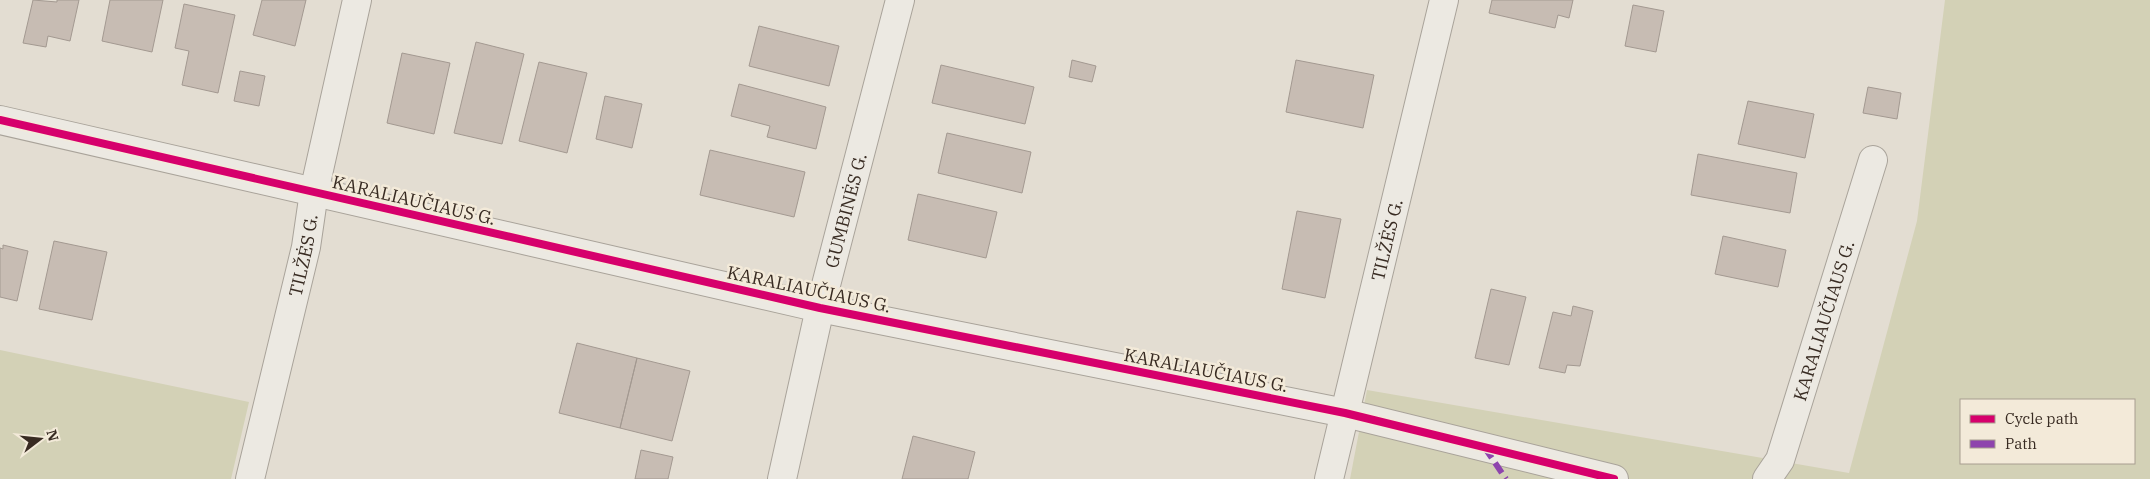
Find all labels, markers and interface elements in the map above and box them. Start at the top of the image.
street label: GUMBINĖS G. [819,151,871,270]
street label: KARALIAUČIAUS G. [330,169,498,230]
street label: TILŽĖS G. [1365,196,1407,283]
street label: TILŽĖS G. [283,213,322,299]
street label: KARALIAUČIAUS G. [1788,237,1859,404]
street label: KARALIAUČIAUS G. [725,259,893,318]
street label: KARALIAUČIAUS G. [1122,342,1290,397]
legend [1960,399,2135,464]
text: Cycle path [2005,409,2078,428]
north arrow [15,414,65,464]
text: N [42,428,63,443]
text: Path [2005,434,2037,453]

